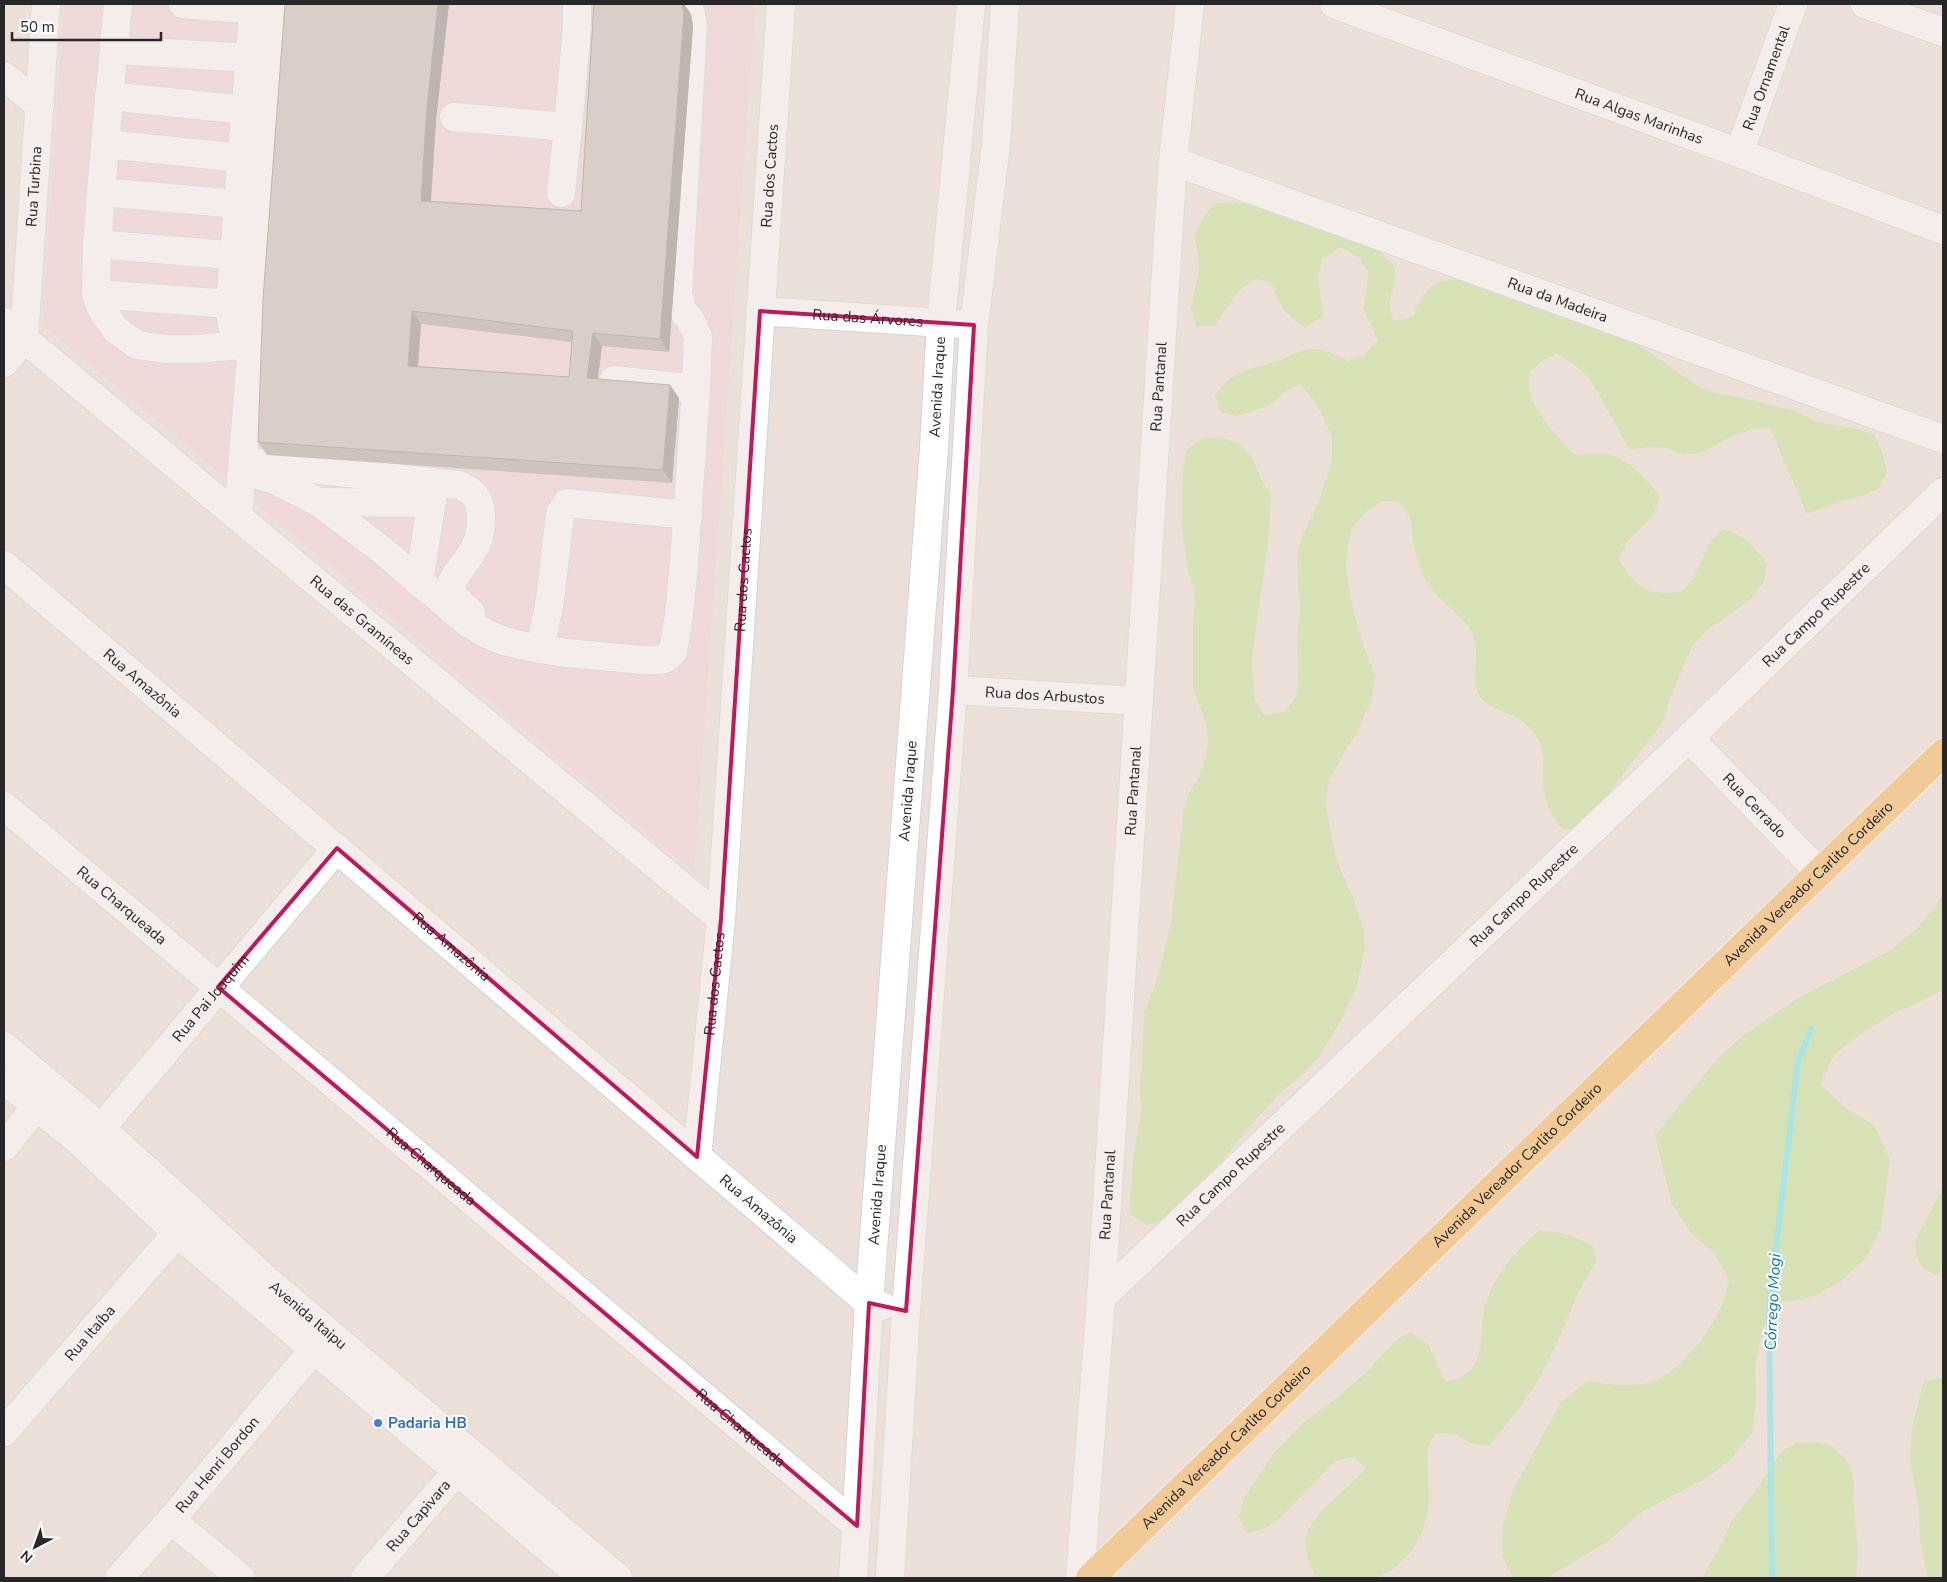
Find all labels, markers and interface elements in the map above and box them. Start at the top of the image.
scale bar [12,10,161,42]
text: 50 m [20,17,55,37]
street label: Rua Ornamental [1738,22,1795,133]
street label: Rua Algas Marinhas [1572,83,1706,149]
street label: Rua dos Cactos [756,123,783,228]
street label: Rua Turbina [21,146,47,228]
street label: Rua da Madeira [1505,273,1611,327]
street label: Rua das Árvores [812,304,924,332]
street label: Avenida Iraque [925,336,950,438]
street label: Rua Pantanal [1146,340,1172,432]
street label: Rua dos Cactos [730,527,757,632]
street label: Rua Campo Rupestre [1758,558,1874,672]
street label: Rua das Gramíneas [306,571,419,670]
street label: Rua Amazônia [99,644,186,722]
street label: Rua dos Arbustos [984,682,1105,709]
street label: Avenida Iraque [894,740,922,842]
street label: Rua Pantanal [1120,745,1146,836]
street label: Rua Cerrado [1718,769,1791,842]
street label: Avenida Vereador Carlito Cordeiro [1719,797,1897,970]
street label: Rua Campo Rupestre [1465,839,1582,952]
street label: Rua Charqueada [72,862,171,949]
street label: Rua Amazônia [408,908,495,986]
street label: Rua dos Cactos [699,931,730,1037]
street label: Rua Pai Joaquim [168,950,254,1046]
street label: Avenida Vereador Carlito Cordeiro [1428,1078,1606,1252]
street label: Rua Campo Rupestre [1172,1118,1289,1231]
street label: Rua Charqueada [382,1123,480,1210]
street label: Avenida Iraque [863,1144,891,1246]
street label: Rua Pantanal [1095,1149,1120,1241]
street label: Rua Amazônia [715,1170,802,1248]
water label: Córrego Mogi [1759,1253,1787,1351]
street label: Avenida Itaipu [265,1276,351,1354]
street label: Rua Itaíba [60,1301,120,1365]
street label: Avenida Vereador Carlito Cordeiro [1136,1360,1315,1533]
street label: Rua Charqueada [691,1384,790,1472]
street label: Rua Henri Bordon [171,1412,264,1517]
place label: Padaria HB [388,1413,467,1433]
marker: Padaria HB [372,1417,384,1429]
street label: Rua Capivara [382,1475,455,1556]
north arrow [10,1522,60,1572]
text: N [17,1546,37,1567]

